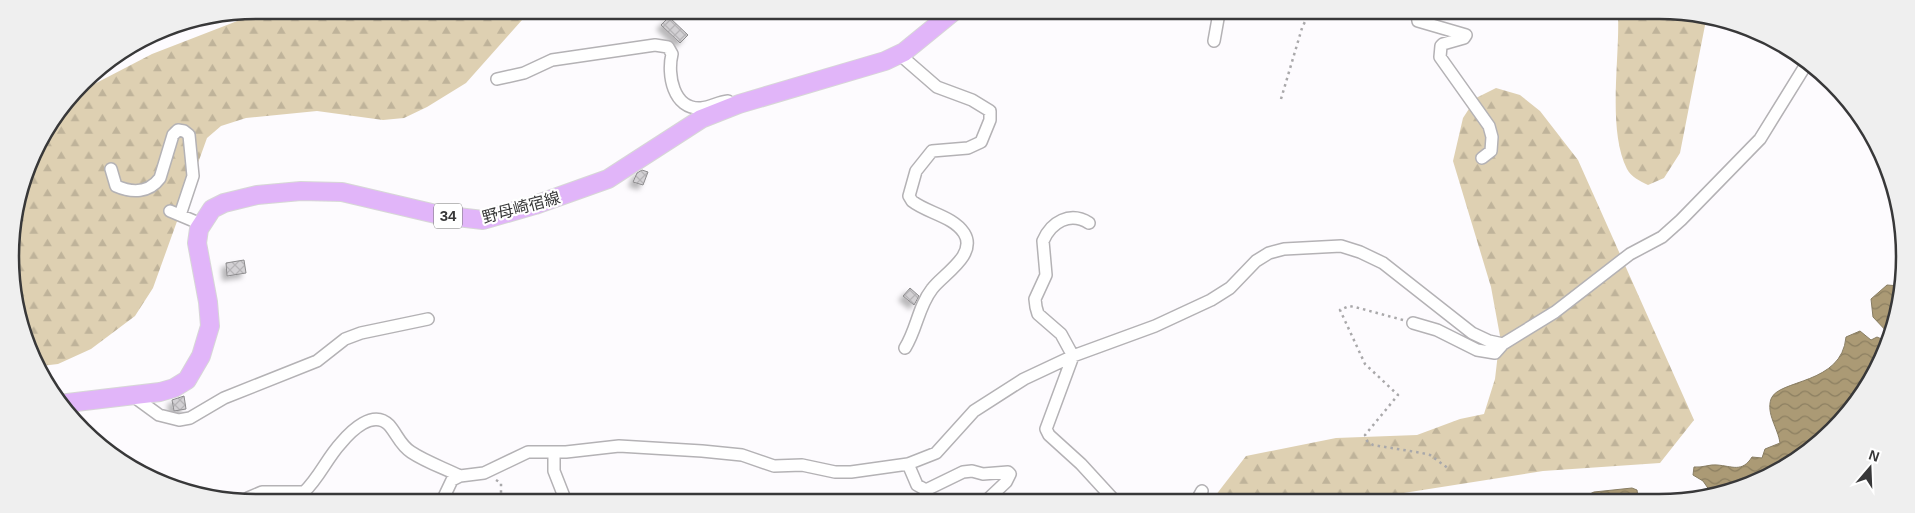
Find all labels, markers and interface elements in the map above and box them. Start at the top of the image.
street label: 野母崎宿線 [480,189,562,226]
road number: 34 [434,204,462,228]
north arrow [1845,443,1895,493]
text: N [1867,446,1882,465]

